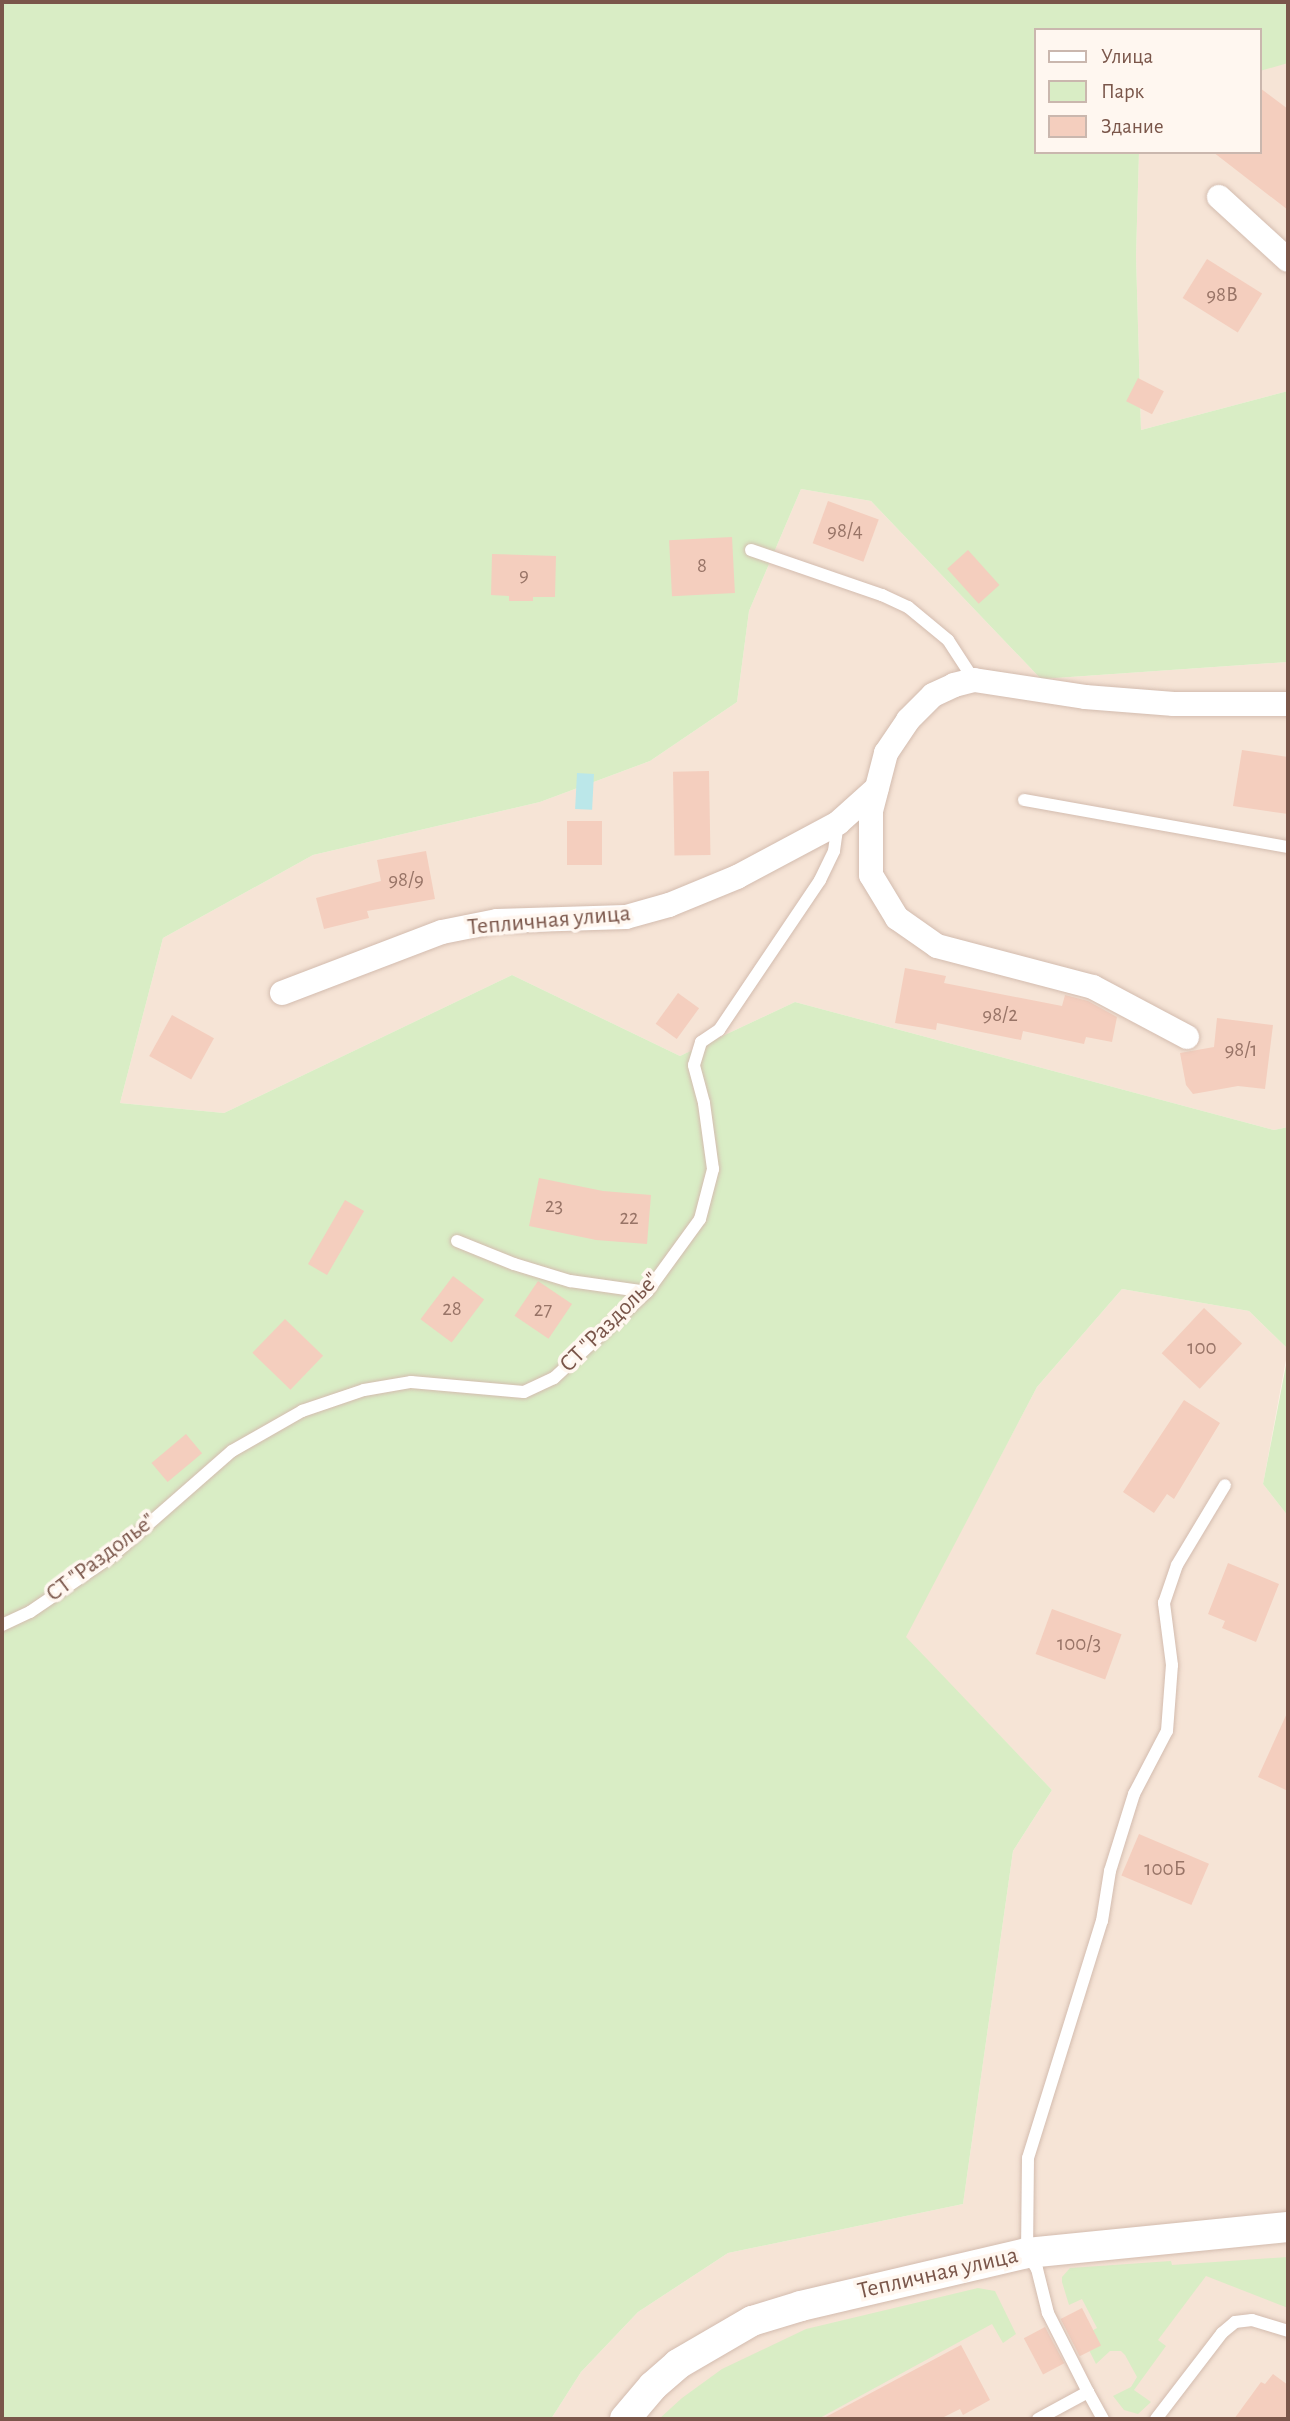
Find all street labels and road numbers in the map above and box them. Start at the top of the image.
street label: Тепличная улица [466,900,632,942]
street label: СТ "Раздолье" [554,1267,666,1379]
street label: СТ "Раздолье" [40,1507,162,1609]
street label: Тепличная улица [855,2242,1021,2306]

